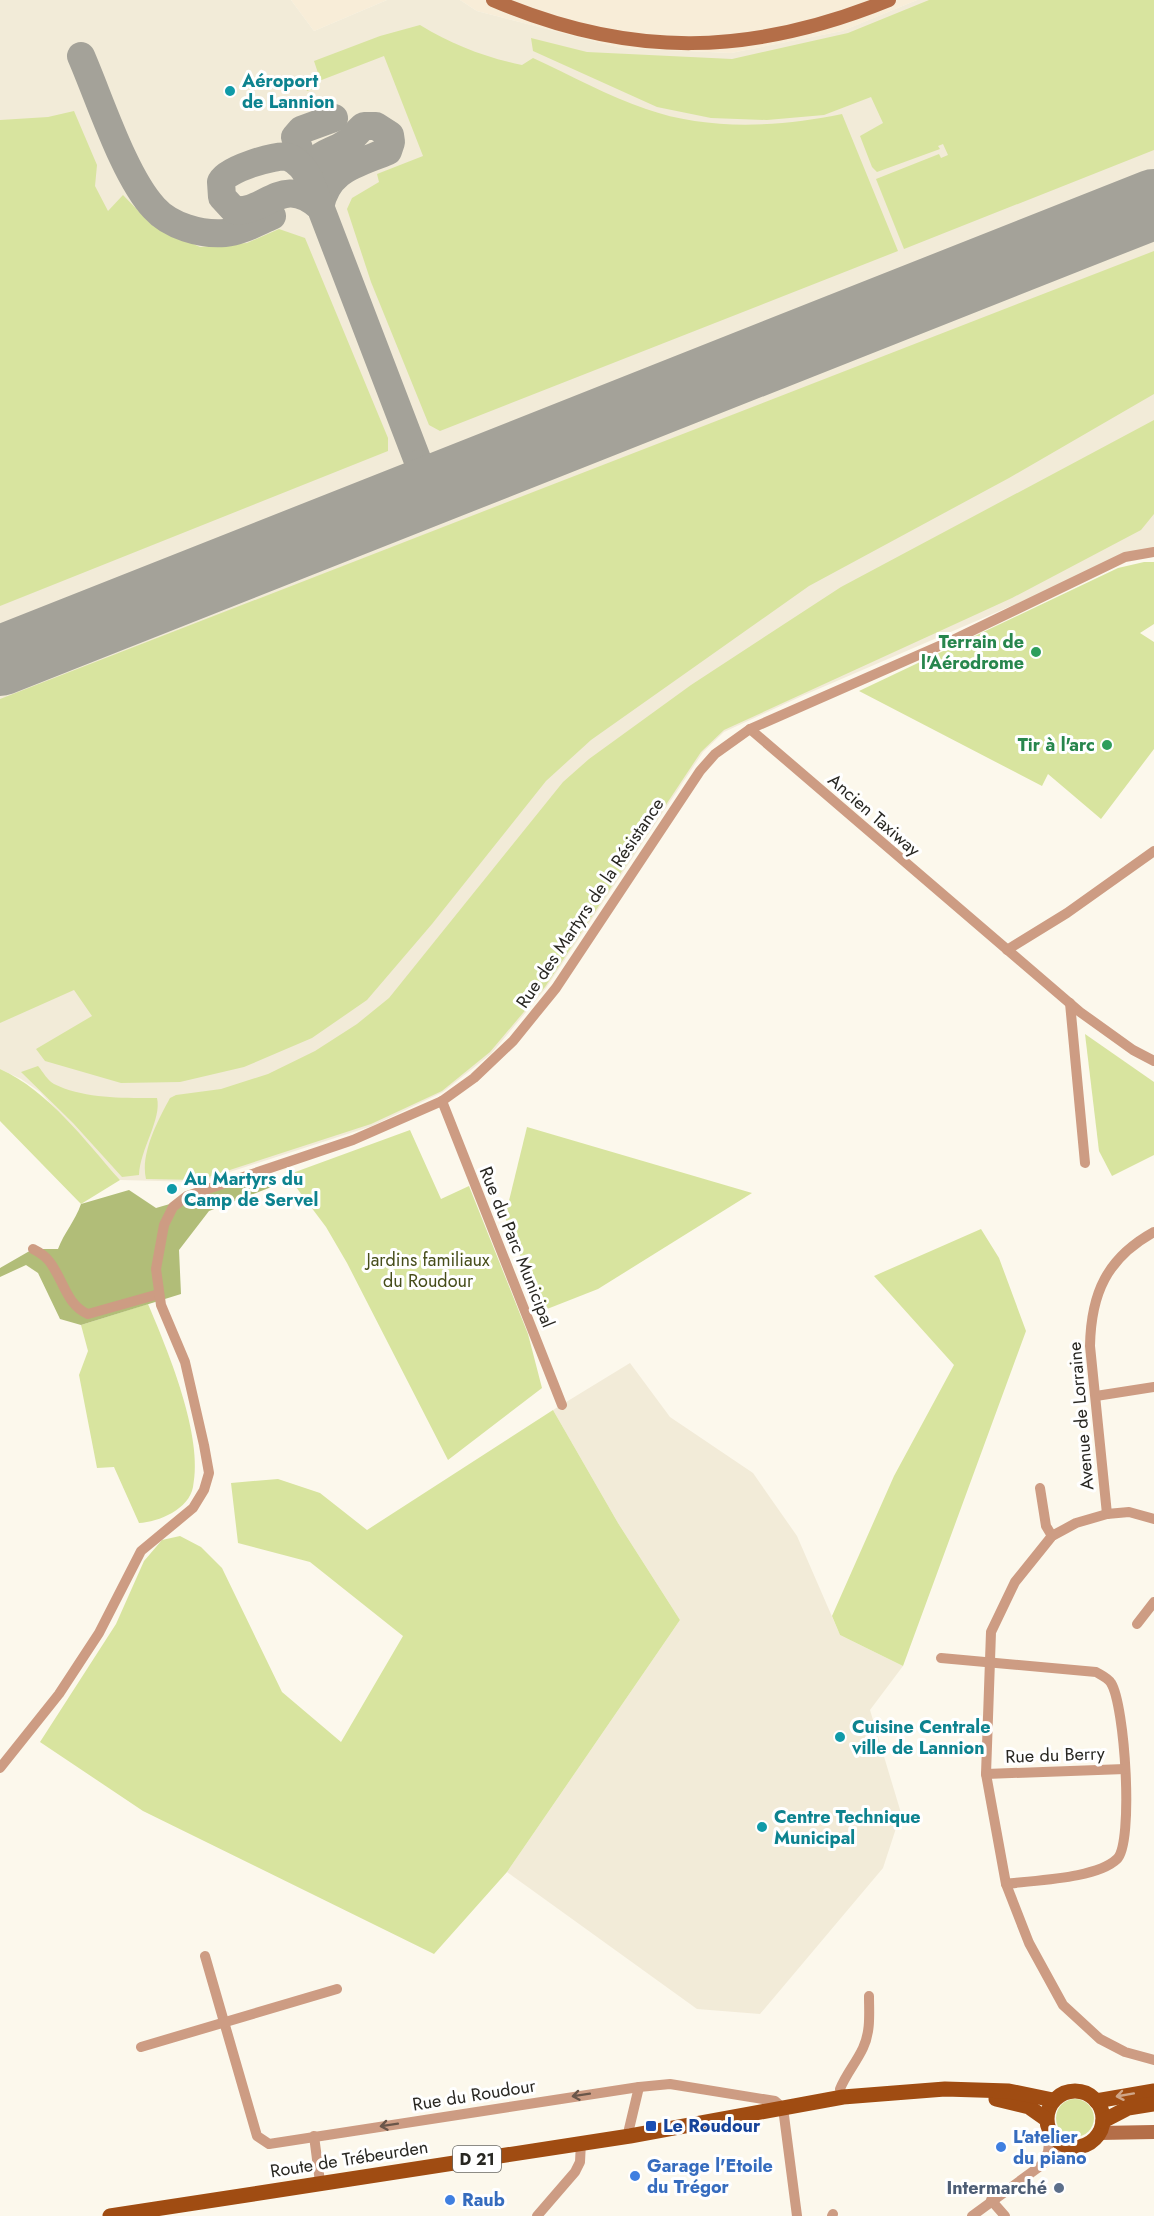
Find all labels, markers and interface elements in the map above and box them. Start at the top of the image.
place label: Aéroport de Lannion [241,68,335,115]
marker: Aéroport de Lannion [223,84,237,98]
place label: Terrain de l'Aérodrome [921,629,1024,676]
marker: Terrain de l'Aérodrome [1029,645,1043,659]
place label: Tir à l'arc [1018,732,1095,758]
marker: Tir à l'arc [1100,738,1114,752]
street label: Ancien Taxiway [822,767,926,863]
street label: Rue des Martyrs de la Résistance [510,793,670,1013]
street label: Rue du Parc Municipal [473,1163,561,1331]
place label: Au Martyrs du Camp de Servel [183,1166,318,1213]
marker: Au Martyrs du Camp de Servel [165,1182,179,1196]
park label: Jardins familiaux du Roudour [364,1247,490,1294]
street label: Avenue de Lorraine [1062,1341,1100,1491]
place label: Cuisine Centrale ville de Lannion [851,1714,990,1761]
marker: Cuisine Centrale ville de Lannion [833,1730,847,1744]
street label: Rue du Berry [1005,1740,1105,1770]
place label: Centre Technique Municipal [774,1804,921,1851]
marker: Centre Technique Municipal [755,1820,769,1834]
street label: Rue du Roudour [411,2072,538,2118]
one-way arrow [572,2090,592,2101]
one-way arrow [1116,2090,1135,2101]
place label: Le Roudour [663,2113,761,2139]
one-way arrow [379,2119,399,2130]
marker: Le Roudour [644,2119,658,2133]
place label: L'atelier du piano [1013,2124,1087,2171]
street label: Route de Trébeurden [268,2134,430,2184]
marker: L'atelier du piano [994,2140,1008,2154]
road number: D 21 [453,2146,501,2172]
place label: Garage l'Etoile du Trégor [647,2153,773,2200]
marker: Garage l'Etoile du Trégor [628,2169,642,2183]
place label: Intermarché [946,2175,1047,2201]
marker: Intermarché [1052,2181,1066,2195]
place label: Raub [462,2187,505,2213]
marker: Raub [443,2193,457,2207]

